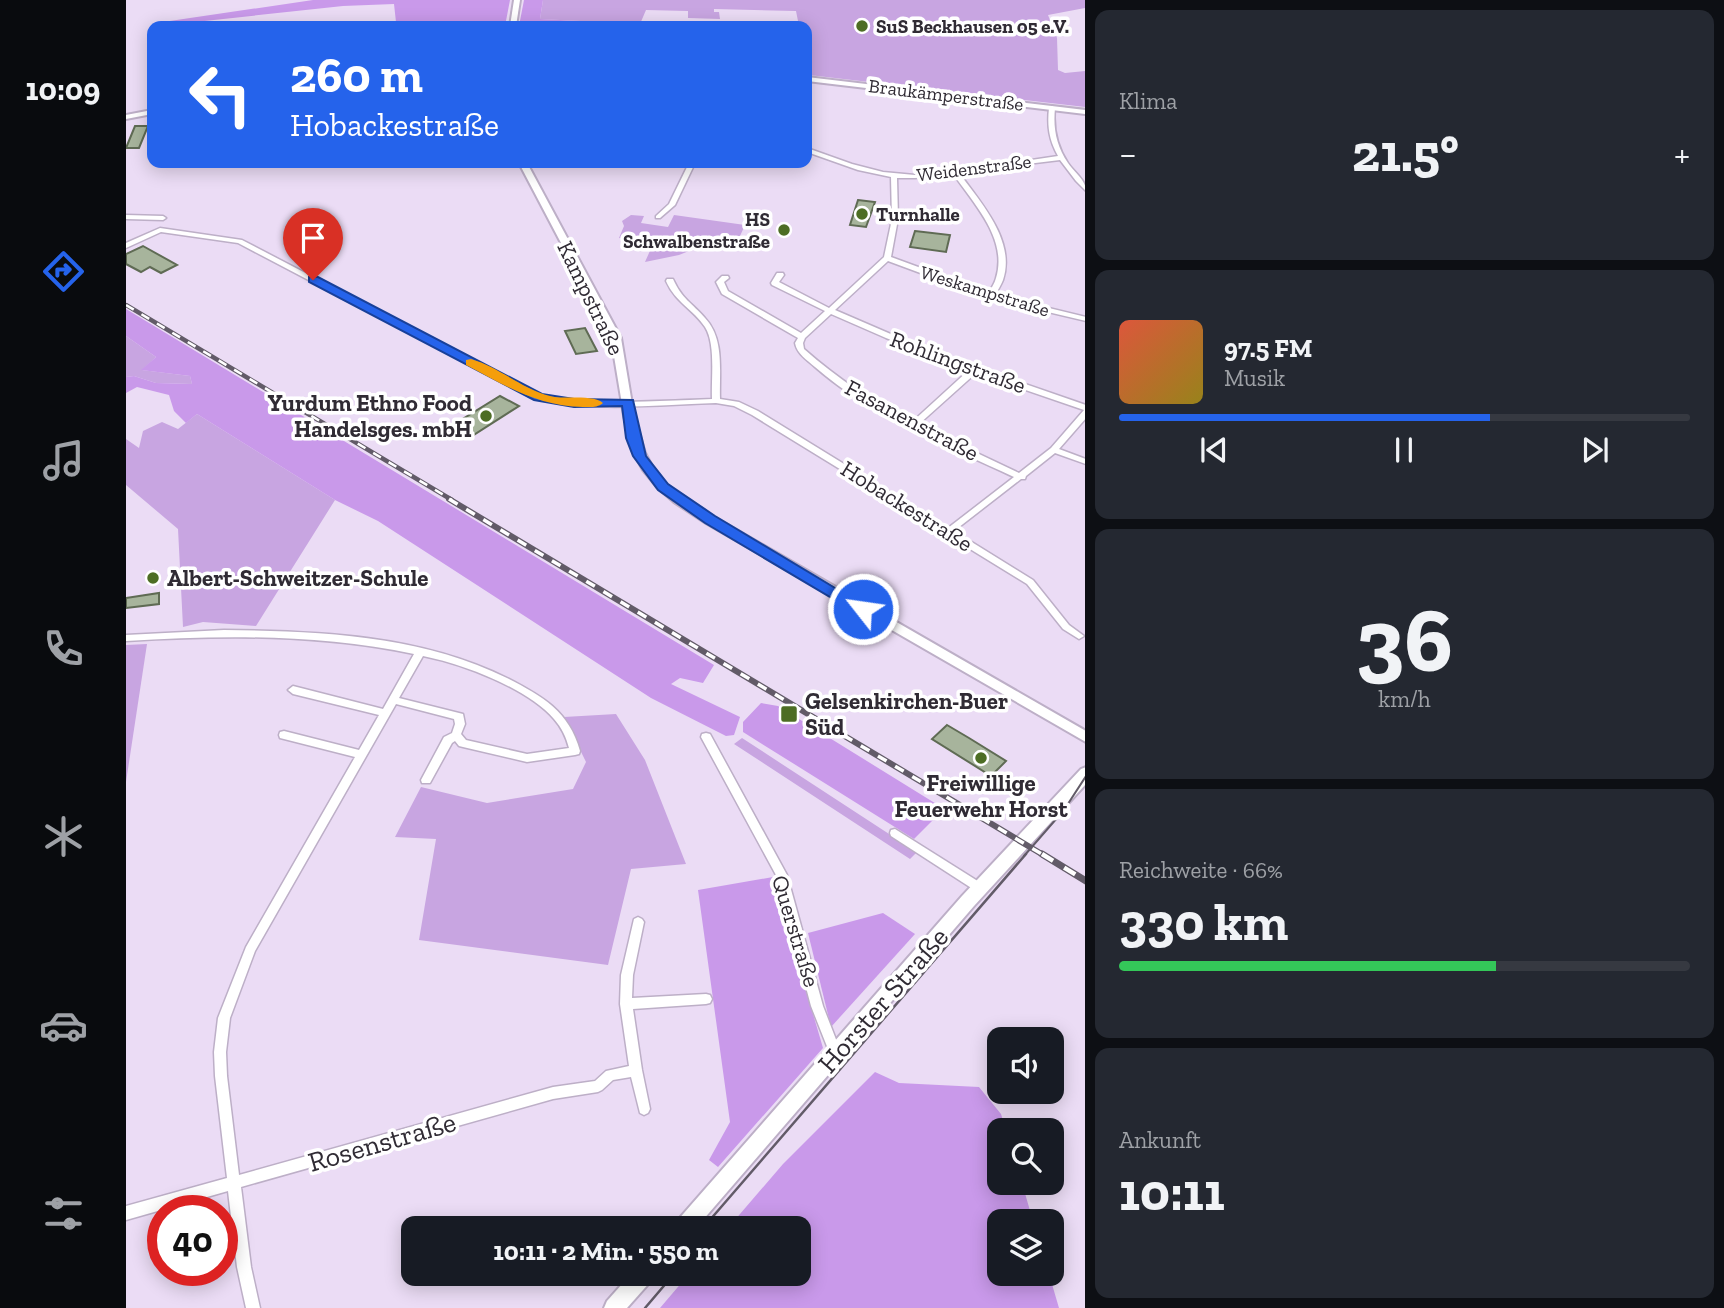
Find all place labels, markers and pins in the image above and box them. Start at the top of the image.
place label: SuS Beckhausen 05 e.V. [876,15,1069,38]
marker: SuS Beckhausen 05 e.V. [854,18,870,34]
place label: Turnhalle [876,203,960,226]
marker: Turnhalle [854,206,870,222]
pin [283,208,343,280]
place label: HS Schwalbenstraße [623,208,770,253]
marker: HS Schwalbenstraße [776,222,792,238]
place label: Yurdum Ethno Food Handelsges. mbH [268,389,472,443]
marker: Yurdum Ethno Food Handelsges. mbH [478,408,494,424]
place label: Albert-Schweitzer-Schule [167,564,428,592]
marker: Albert-Schweitzer-Schule [145,570,161,586]
place label: Gelsenkirchen-Buer Süd [805,687,1008,741]
marker: Gelsenkirchen-Buer Süd [779,704,799,724]
marker: Freiwillige Feuerwehr Horst [973,750,989,766]
place label: Freiwillige Feuerwehr Horst [894,769,1068,823]

